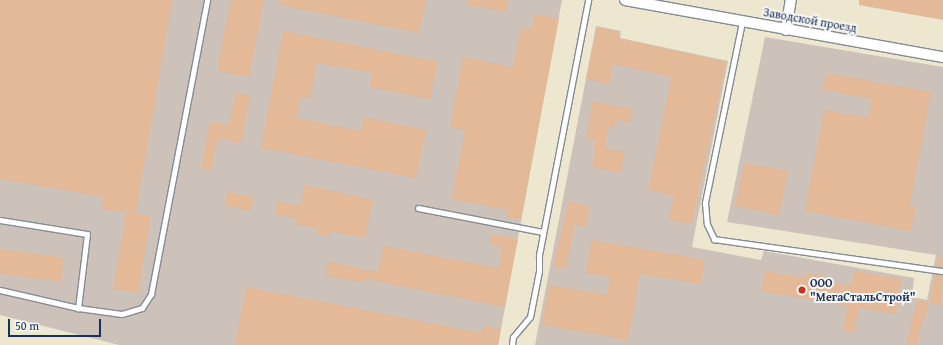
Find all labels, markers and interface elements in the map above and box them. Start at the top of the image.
street label: Заводской проезд [762,5,858,35]
place label: ООО "МегаСтальСтрой" [810,276,916,304]
marker: ООО "МегаСтальСтрой" [797,285,807,295]
scale bar [10,311,103,337]
text: 50 m [15,317,39,334]

